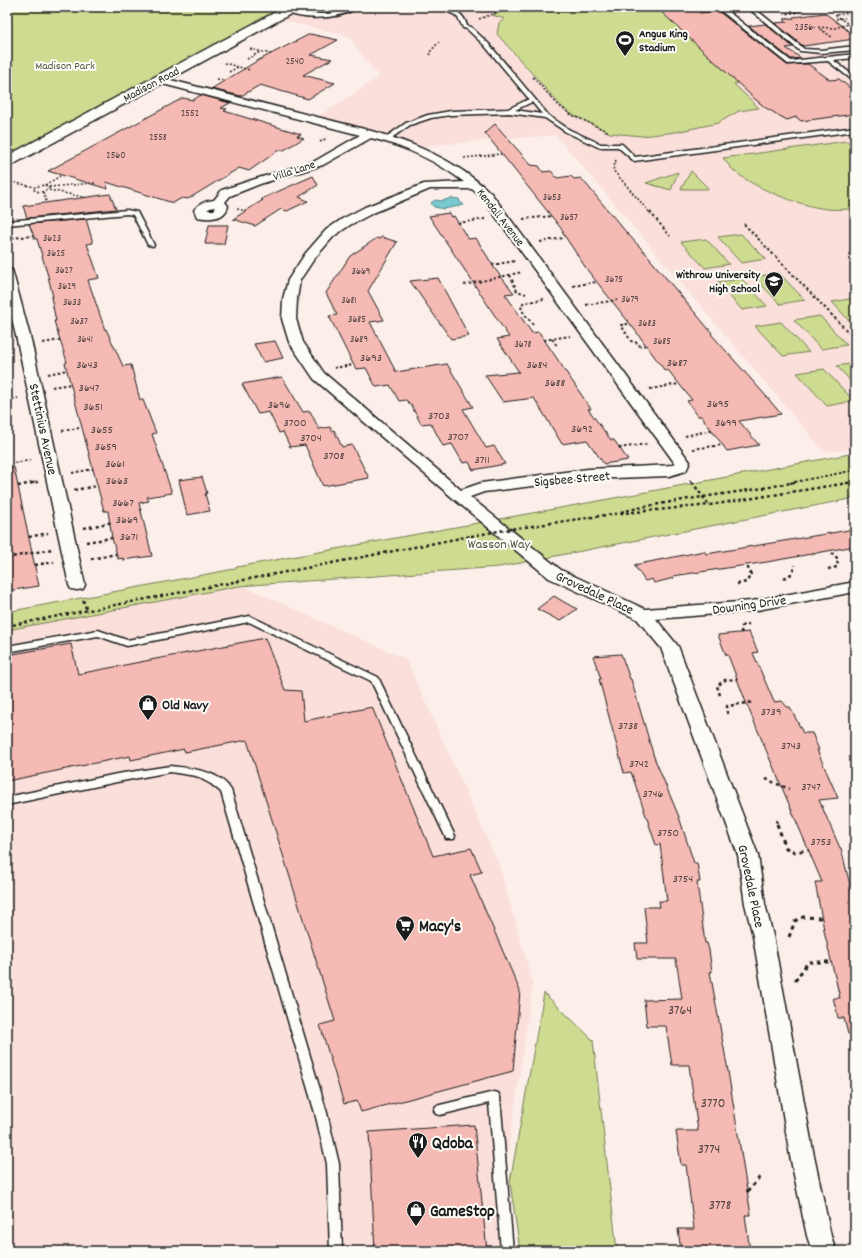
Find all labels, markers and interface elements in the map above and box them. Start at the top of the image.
house number: 2356 [795,21,813,35]
place label: Angus King Stadium [639,26,688,57]
sports icon: Angus King Stadium [614,29,636,57]
house number: 2540 [286,55,304,69]
park label: Madison Park [35,58,95,75]
street label: Madison Road [121,63,183,107]
house number: 2552 [181,107,199,121]
house number: 2558 [149,131,167,145]
house number: 2560 [106,149,126,163]
street label: Villa Lane [271,157,318,186]
street label: Kendall Avenue [472,186,528,250]
house number: 3653 [543,191,561,205]
house number: 3657 [560,211,578,225]
house number: 3623 [43,232,61,246]
house number: 3625 [47,247,66,261]
house number: 3627 [55,264,73,278]
house number: 3669 [352,265,370,279]
place label: Withrow University High School [676,267,761,298]
school or university icon: Withrow University High School [763,270,785,298]
house number: 3675 [605,273,623,287]
house number: 3629 [58,280,76,294]
house number: 3679 [621,293,639,307]
house number: 3681 [341,294,357,308]
house number: 3633 [63,296,81,310]
house number: 3685 [348,313,366,327]
house number: 3637 [70,315,88,329]
house number: 3683 [638,317,656,331]
house number: 3641 [77,333,93,347]
house number: 3689 [350,333,368,347]
house number: 3685 [653,335,671,349]
house number: 3678 [514,338,532,352]
house number: 3693 [360,350,382,367]
house number: 3687 [667,355,688,372]
house number: 3643 [76,357,98,374]
house number: 3684 [526,357,548,374]
house number: 3688 [545,375,566,392]
house number: 3647 [79,380,100,397]
street label: Stettinius Avenue [23,382,61,477]
house number: 3695 [707,396,729,413]
house number: 3696 [268,397,290,414]
house number: 3651 [83,399,103,416]
house number: 3703 [428,408,450,425]
house number: 3700 [283,415,307,432]
house number: 3699 [715,415,737,432]
house number: 3692 [571,421,593,438]
house number: 3655 [91,422,113,439]
house number: 3707 [447,429,469,446]
house number: 3704 [300,430,322,447]
house number: 3659 [95,439,117,456]
house number: 3708 [323,448,345,465]
house number: 3711 [474,452,490,469]
house number: 3661 [105,456,125,473]
street label: Sigsbee Street [533,467,611,493]
house number: 3663 [106,473,128,490]
house number: 3667 [112,495,134,512]
house number: 3669 [116,512,138,529]
house number: 3671 [120,529,138,546]
park label: Wasson Way [468,535,531,555]
street label: Grovedale Place [552,567,637,621]
street label: Downing Drive [711,591,787,621]
shop icon: Old Navy [137,693,159,721]
place label: Old Navy [162,696,209,716]
house number: 3739 [761,704,781,721]
house number: 3738 [618,718,638,735]
house number: 3743 [781,738,801,755]
house number: 3742 [629,756,649,773]
house number: 3747 [801,779,821,796]
house number: 3746 [643,786,664,803]
house number: 3750 [657,825,679,842]
house number: 3753 [811,834,831,851]
street label: Grovedale Place [731,843,769,930]
house number: 3754 [673,871,693,888]
supermarket icon: Macy's [394,914,416,942]
place label: Macy's [419,916,461,940]
house number: 3764 [668,1001,692,1021]
house number: 3770 [701,1094,725,1114]
restaurant icon: Qdoba [407,1131,429,1159]
place label: Qdoba [432,1133,474,1157]
house number: 3774 [698,1140,720,1160]
house number: 3778 [709,1196,732,1216]
shop icon: GameStop [405,1199,427,1227]
place label: GameStop [430,1201,495,1225]

